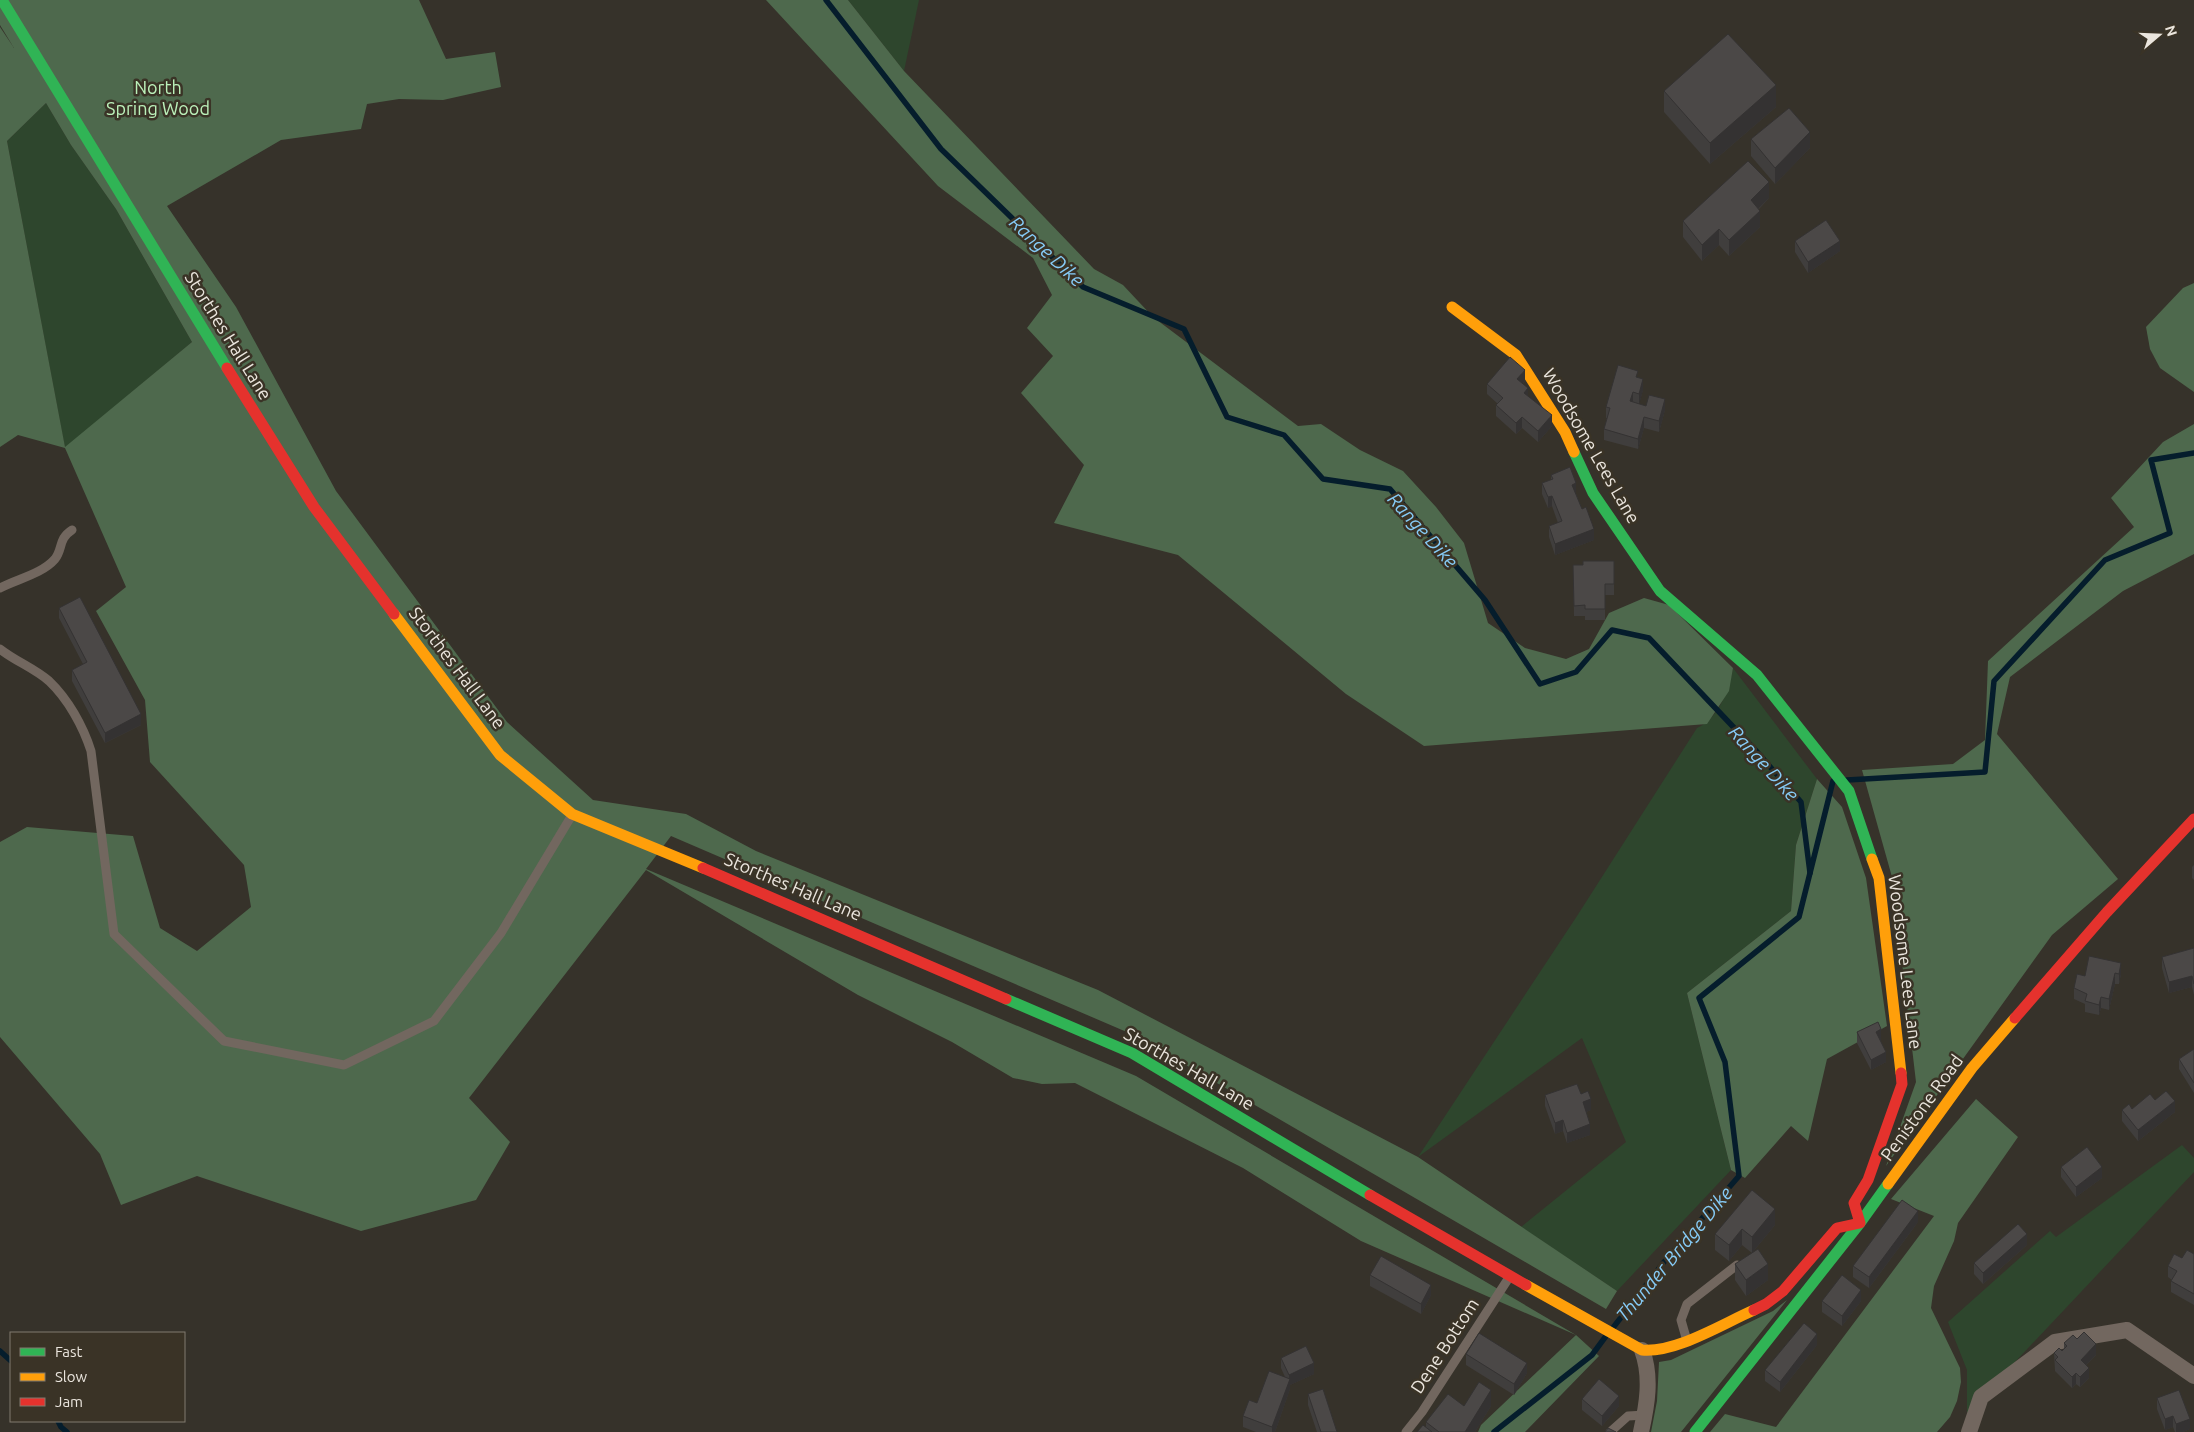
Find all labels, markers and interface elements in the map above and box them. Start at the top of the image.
north arrow [2134,10,2184,60]
text: N [2162,23,2181,38]
park label: North Spring Wood [106,77,210,118]
water label: Range Dike [1005,211,1089,291]
street label: Storthes Hall Lane [181,268,276,403]
street label: Woodsome Lees Lane [1539,364,1644,527]
water label: Range Dike [1384,488,1463,572]
street label: Storthes Hall Lane [406,603,510,732]
water label: Range Dike [1725,721,1804,805]
street label: Storthes Hall Lane [722,848,865,924]
street label: Woodsome Lees Lane [1885,874,1927,1050]
street label: Storthes Hall Lane [1121,1023,1258,1114]
street label: Penistone Road [1876,1050,1966,1164]
water label: Thunder Bridge Dike [1611,1182,1737,1326]
street label: Dene Bottom [1406,1294,1482,1397]
legend [10,1332,185,1422]
text: Fast [55,1343,83,1360]
text: Slow [55,1368,88,1385]
text: Jam [55,1393,83,1410]

